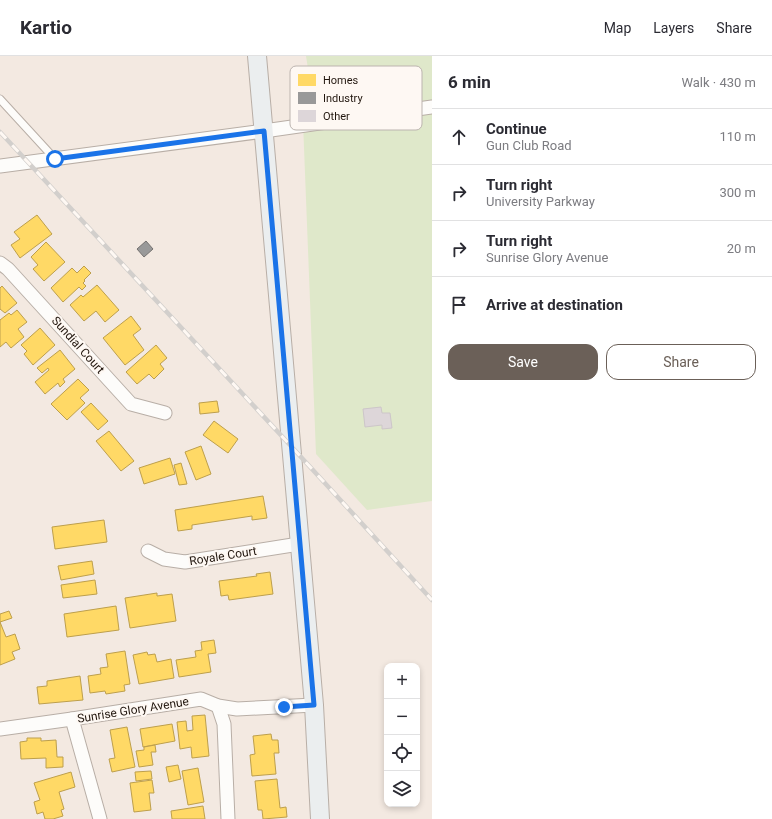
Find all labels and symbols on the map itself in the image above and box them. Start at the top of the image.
legend [290,66,422,130]
text: Homes [323,74,359,87]
text: Industry [323,92,363,105]
text: Other [323,110,350,123]
route start [46,150,64,168]
street label: Sundial Court [49,314,107,377]
street label: Royale Court [188,544,258,568]
street label: Sunrise Glory Avenue [76,694,190,726]
route end [275,698,293,716]

